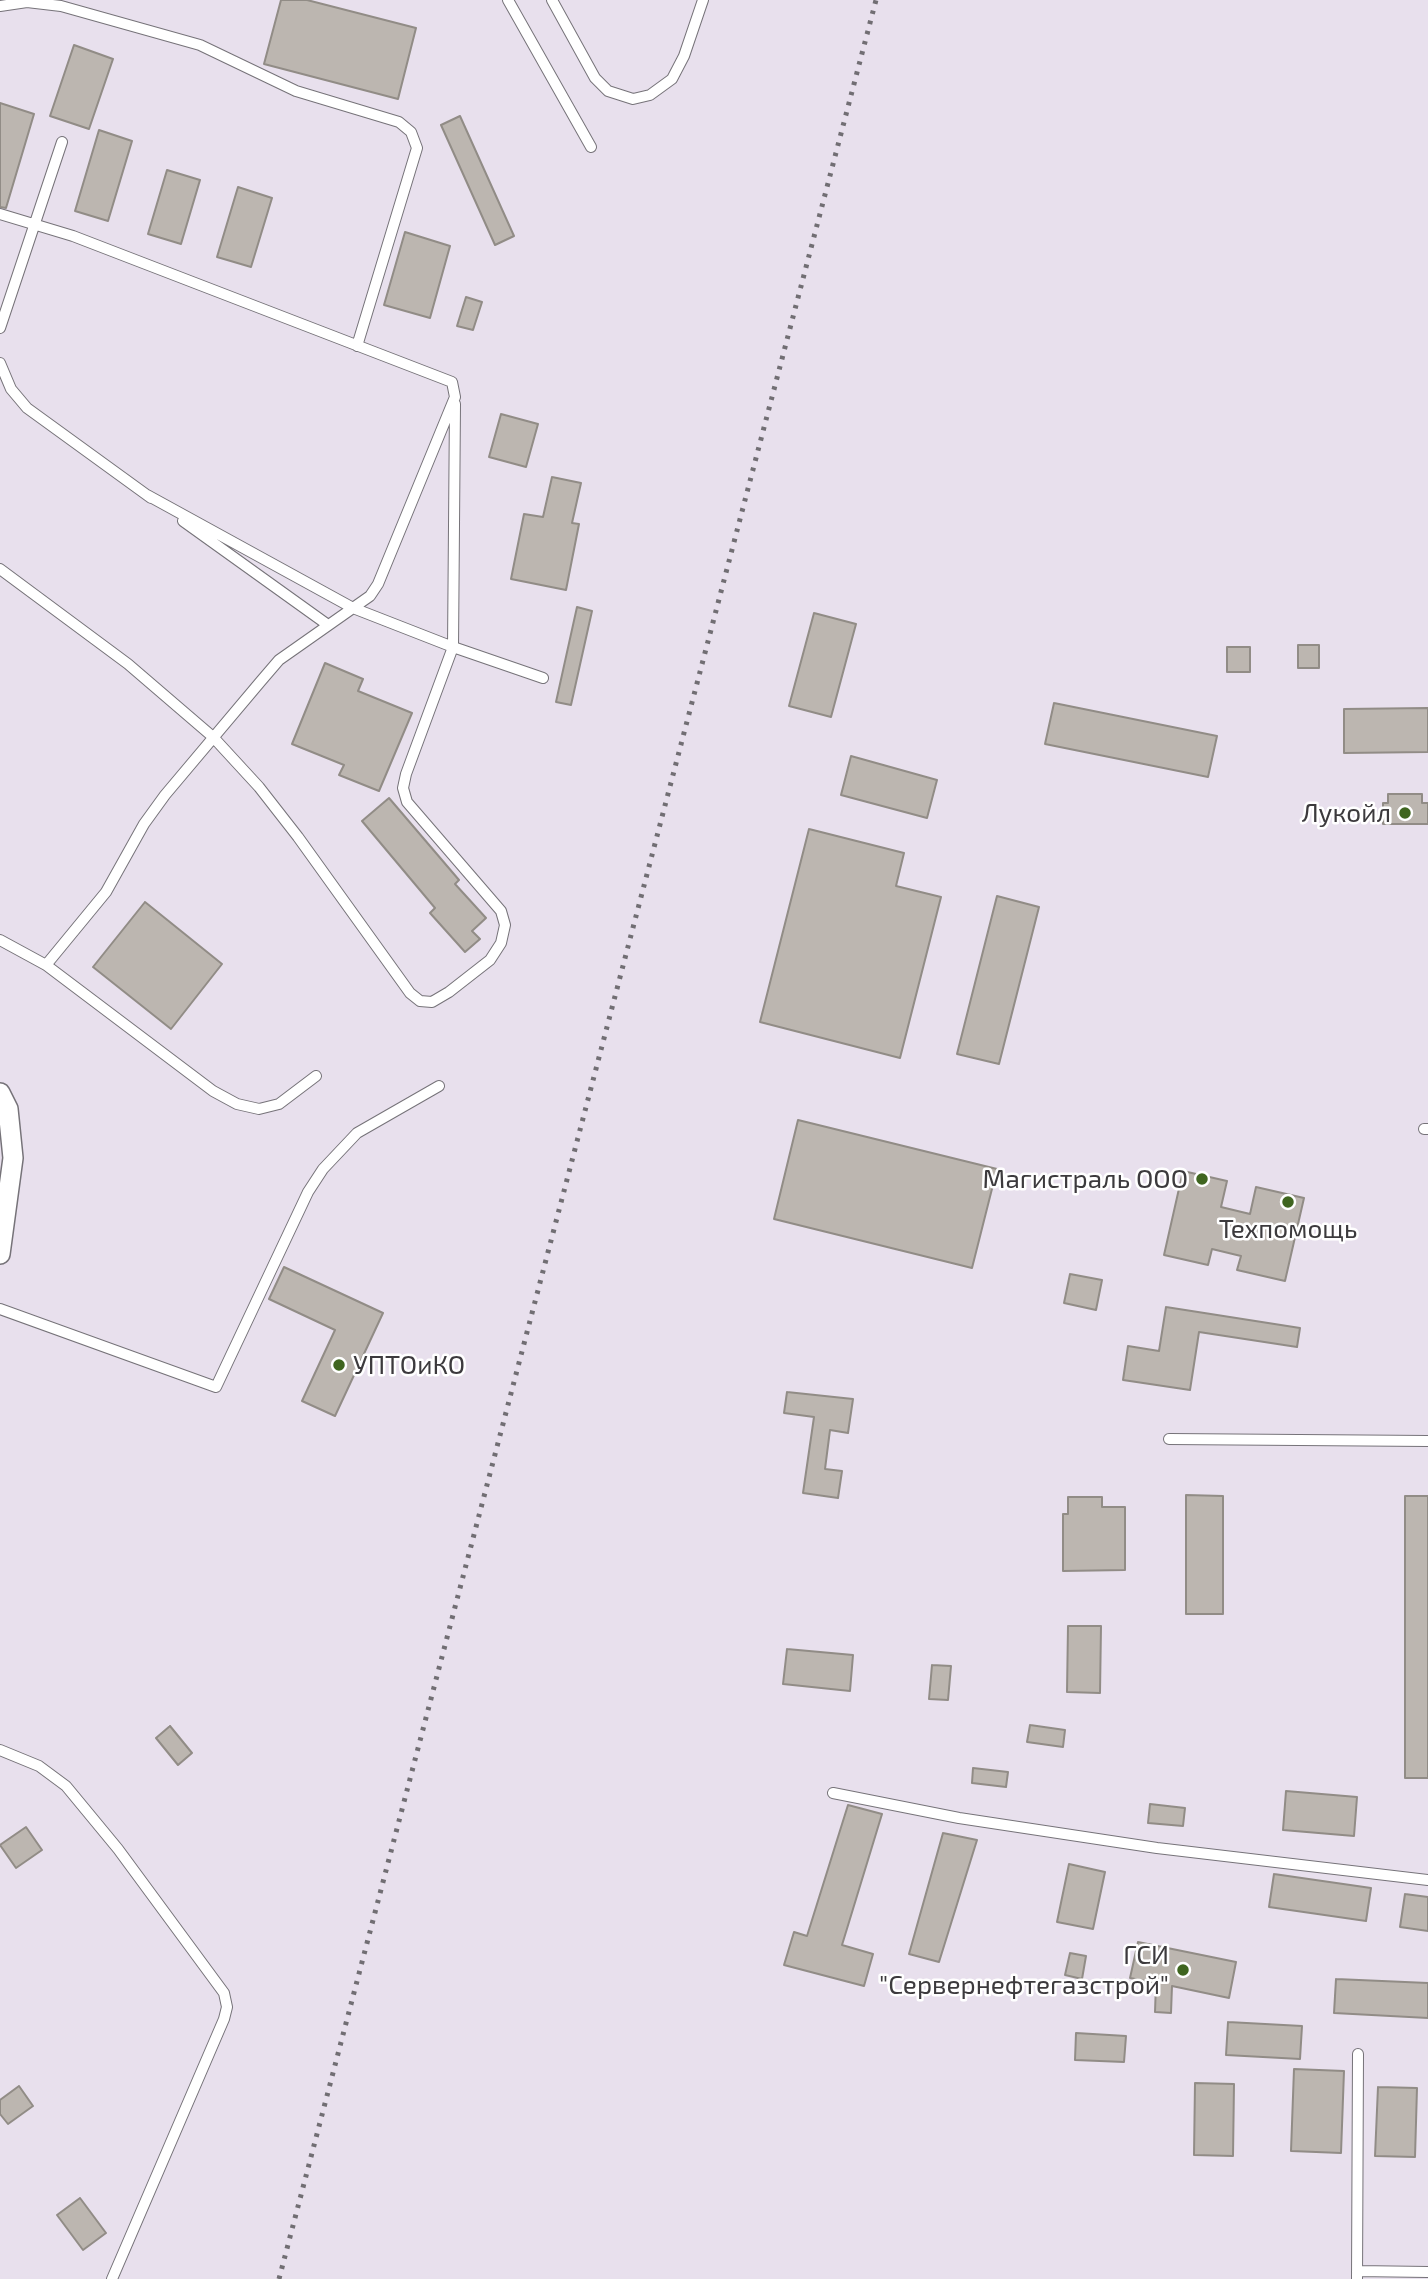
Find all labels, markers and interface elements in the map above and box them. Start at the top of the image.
place label: Лукойл [1302,797,1391,829]
marker: Лукойл [1397,805,1413,821]
place label: Магистраль ООО [983,1163,1188,1195]
marker: Магистраль ООО [1194,1171,1210,1187]
marker: Техпомощь [1280,1194,1296,1210]
place label: Техпомощь [1219,1213,1357,1245]
place label: УПТОиКО [353,1349,465,1381]
marker: УПТОиКО [331,1357,347,1373]
place label: ГСИ "Сервернефтегазстрой" [879,1939,1169,2000]
marker: ГСИ "Сервернефтегазстрой" [1175,1962,1191,1978]

